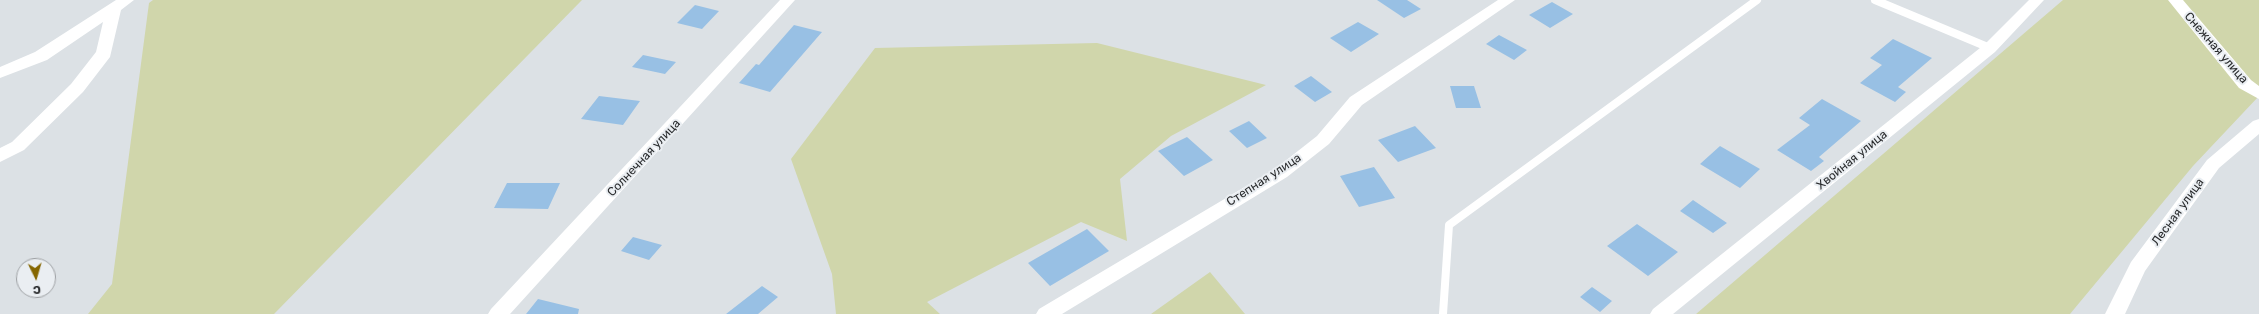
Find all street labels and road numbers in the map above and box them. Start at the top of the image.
street label: Снежная улица [2181,9,2251,87]
street label: Солнечная улица [605,116,683,200]
street label: Хвойная улица [1814,127,1890,193]
street label: Степная улица [1224,151,1304,209]
street label: Лесная улица [2149,176,2207,248]

